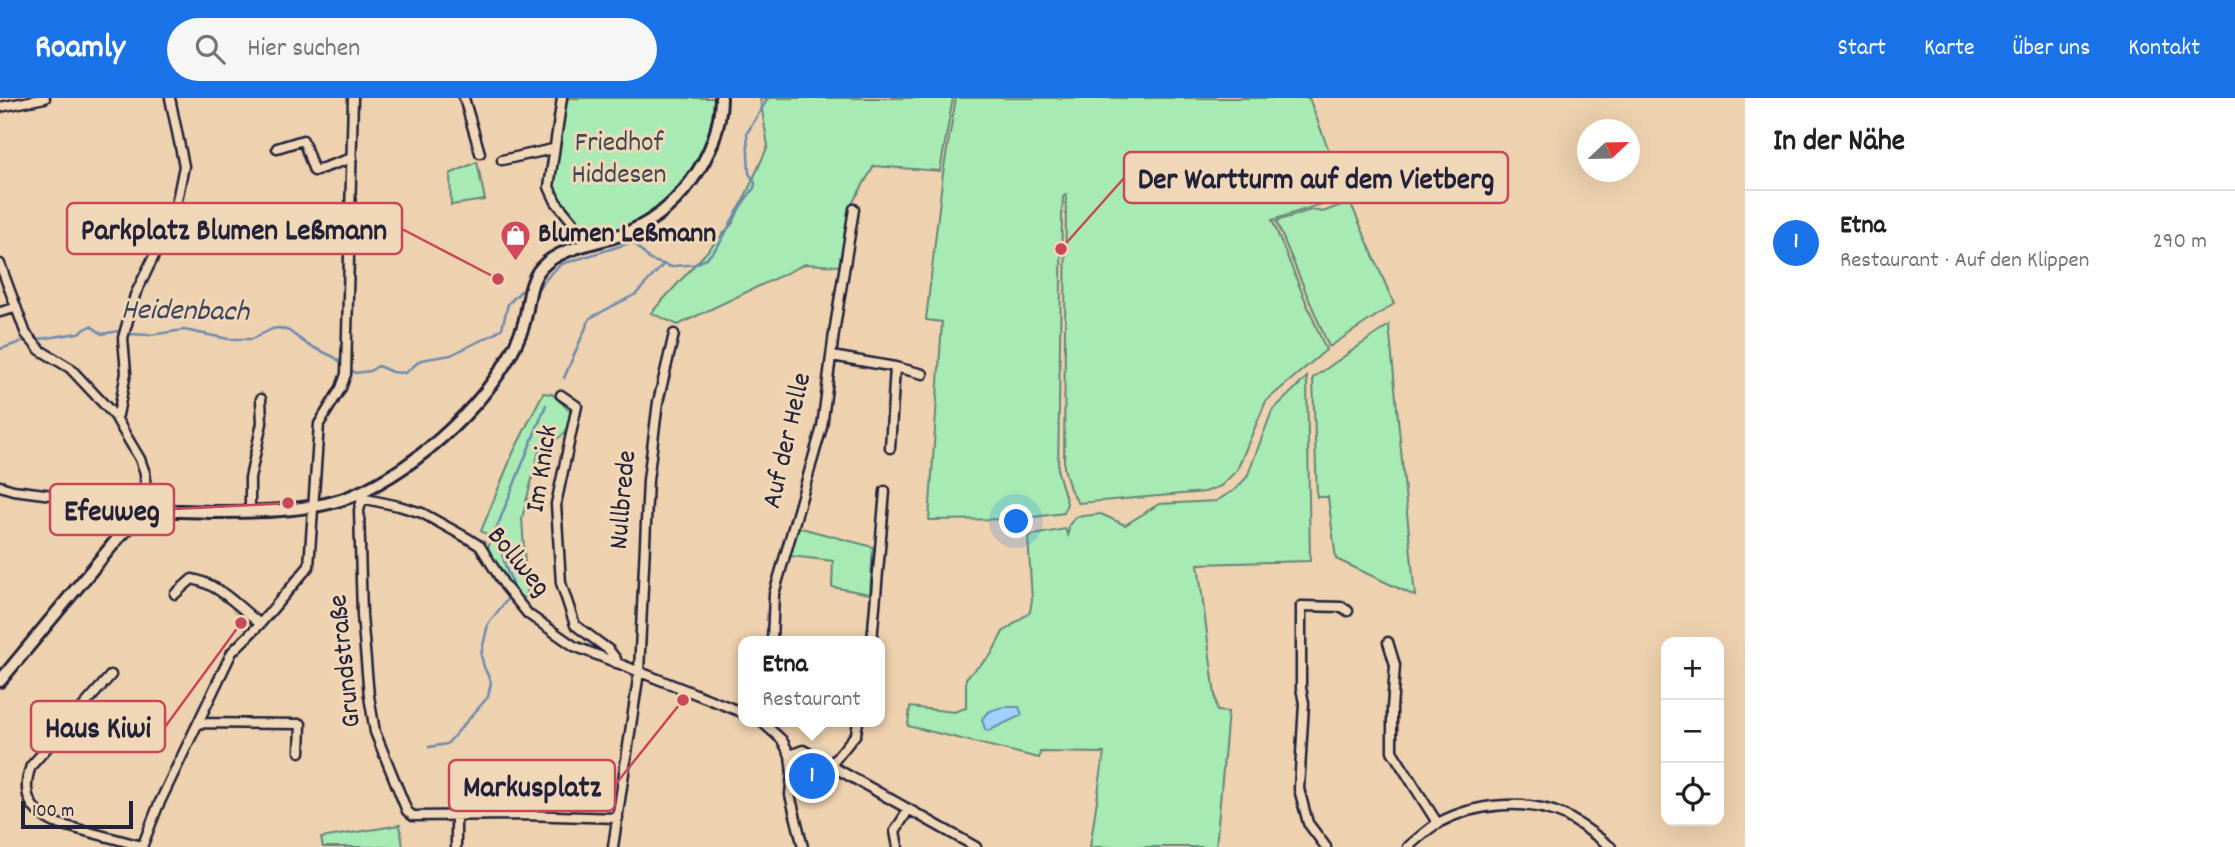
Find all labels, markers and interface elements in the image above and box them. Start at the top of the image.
search box [167,18,657,81]
text: Roamly [35,26,125,73]
icon: search [191,30,229,68]
text: Hier suchen [247,31,360,68]
text: Start [1837,32,1886,66]
text: Karte [1924,32,1975,66]
text: Über uns [2013,32,2090,66]
text: Kontakt [2128,32,2200,66]
north arrow [1577,119,1640,182]
text: In der Nähe [1773,122,1905,165]
park label: Friedhof Hiddesen [571,125,667,197]
callout: Der Wartturm auf dem Vietberg [1124,152,1508,203]
text: Der Wartturm auf dem Vietberg [1138,161,1494,204]
callout: Parkplatz Blumen Leßmann [67,203,402,254]
text: Etna [1840,208,1886,245]
text: Parkplatz Blumen Leßmann [81,212,387,255]
place label: Blumen Leßmann [538,216,716,256]
shop icon: Blumen Leßmann [498,219,532,263]
text: 1 [1793,226,1799,259]
text: 290 m [2153,226,2207,259]
text: Restaurant · Auf den Klippen [1840,245,2089,278]
water label: Heidenbach [121,290,251,336]
street label: Auf der Helle [754,369,824,513]
street label: Im Knick [517,422,571,516]
street label: Nullbrede [601,449,649,551]
callout: Efeuweg [50,484,174,535]
text: Efeuweg [64,493,160,536]
your location [999,504,1033,538]
street label: Bollweg [475,519,559,607]
street label: Grundstraße [320,592,374,730]
popup [738,636,885,727]
map controls [1661,637,1724,826]
button: + [1661,637,1724,700]
text: Etna [762,647,808,684]
text: Restaurant [762,684,861,717]
button: − [1661,700,1724,763]
callout: Haus Kiwi [31,701,165,752]
text: Haus Kiwi [45,710,152,753]
pin: 1 [789,750,835,802]
callout: Markusplatz [449,760,615,811]
button: locate [1661,763,1724,826]
text: Markusplatz [463,769,602,812]
scale bar [21,798,133,830]
text: 100 m [32,799,74,826]

